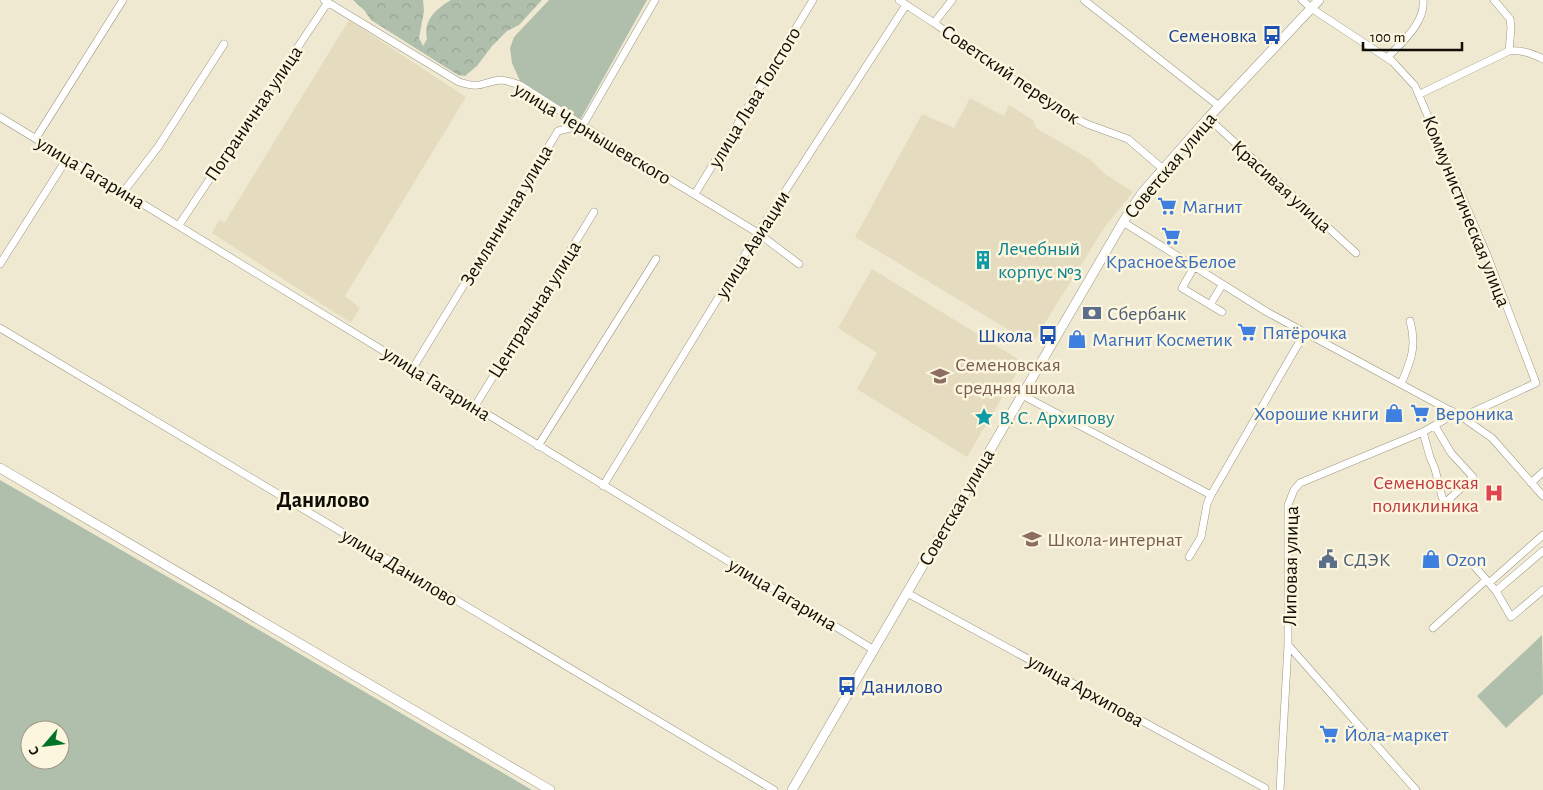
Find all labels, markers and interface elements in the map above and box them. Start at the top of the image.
scale bar [1363,20,1462,52]
street label: Советский переулок [938,21,1083,128]
street label: улица Льва Толстого [704,24,805,172]
bus stop icon: Семеновка [1261,24,1283,46]
place label: Семеновка [1168,26,1257,46]
text: 100 m [1370,30,1405,45]
street label: Пограничная улица [201,42,306,185]
street label: улица Чернышевского [510,79,674,189]
street label: Советская улица [1121,109,1221,222]
street label: Коммунистическая улица [1418,113,1514,310]
street label: улица Гагарина [32,132,148,213]
street label: Красивая улица [1227,137,1335,237]
street label: Земляничная улица [457,142,557,289]
street label: улица Авиации [711,187,794,303]
supermarket icon: Магнит [1156,195,1178,217]
place label: Магнит [1182,197,1243,217]
supermarket icon: Красное&Белое [1160,225,1182,247]
street label: Центральная улица [485,237,585,382]
place label: Лечебный корпус №3 [998,239,1082,282]
building icon: Лечебный корпус №3 [972,249,994,271]
place label: Красное&Белое [1106,252,1236,272]
bank icon: Сбербанк [1081,302,1103,324]
place label: Сбербанк [1107,304,1186,324]
supermarket icon: Пятёрочка [1236,321,1258,343]
place label: Пятёрочка [1262,323,1347,343]
bus stop icon: Школа [1037,324,1059,346]
place label: Школа [978,326,1033,346]
shop icon: Магнит Косметик [1066,328,1088,350]
place label: Магнит Косметик [1092,330,1232,350]
street label: улица Гагарина [378,342,494,425]
place label: Семеновская средняя школа [955,355,1075,398]
school or university icon: Семеновская средняя школа [929,365,951,387]
shop icon: Хорошие книги [1383,402,1405,424]
supermarket icon: Вероника [1409,402,1431,424]
place label: Хорошие книги [1254,404,1379,424]
place label: Вероника [1435,404,1514,424]
place icon: В. С. Архипову [973,406,995,428]
place label: В. С. Архипову [999,408,1115,428]
street label: Советская улица [915,445,998,570]
place label: Семеновская поликлиника [1372,473,1479,516]
hospital icon: Семеновская поликлиника [1483,482,1505,504]
district label: Данилово [277,489,370,511]
street label: Липовая улица [1280,506,1302,626]
street label: улица Данилово [337,525,461,610]
school or university icon: Школа-интернат [1021,528,1043,550]
place label: Школа-интернат [1047,530,1183,550]
public building icon: СДЭК [1317,548,1339,570]
shop icon: Ozon [1420,548,1442,570]
place label: СДЭК [1343,550,1391,570]
place label: Ozon [1446,550,1487,570]
street label: улица Гагарина [724,554,840,635]
street label: улица Архипова [1023,650,1147,731]
bus stop icon: Данилово [836,675,858,697]
place label: Данилово [862,677,943,697]
north arrow [20,720,70,770]
supermarket icon: Йола-маркет [1318,723,1340,745]
place label: Йола-маркет [1344,725,1449,745]
text: С [26,744,42,757]

